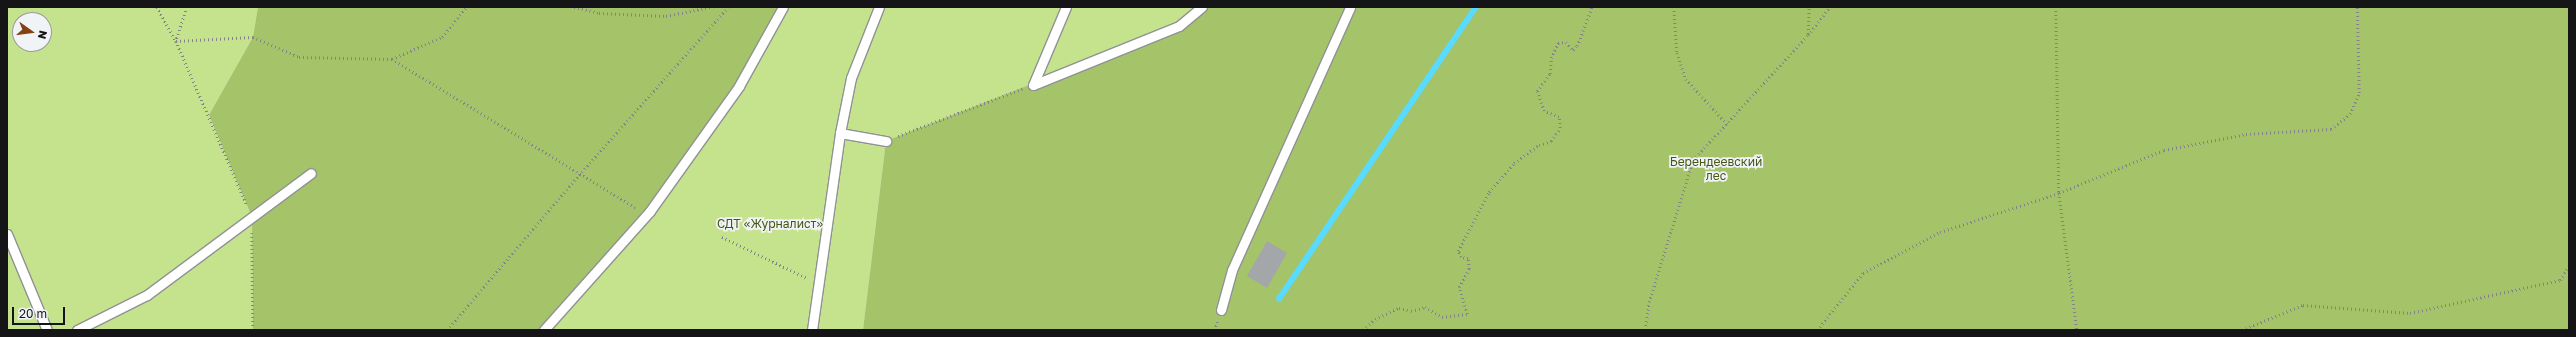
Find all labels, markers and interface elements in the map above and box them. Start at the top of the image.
north arrow [12,12,52,52]
text: N [36,29,50,40]
park label: Берендеевский лес [1670,155,1762,183]
park label: СДТ «Журналист» [717,217,823,231]
scale bar [14,299,67,325]
text: 20 m [19,306,47,321]

